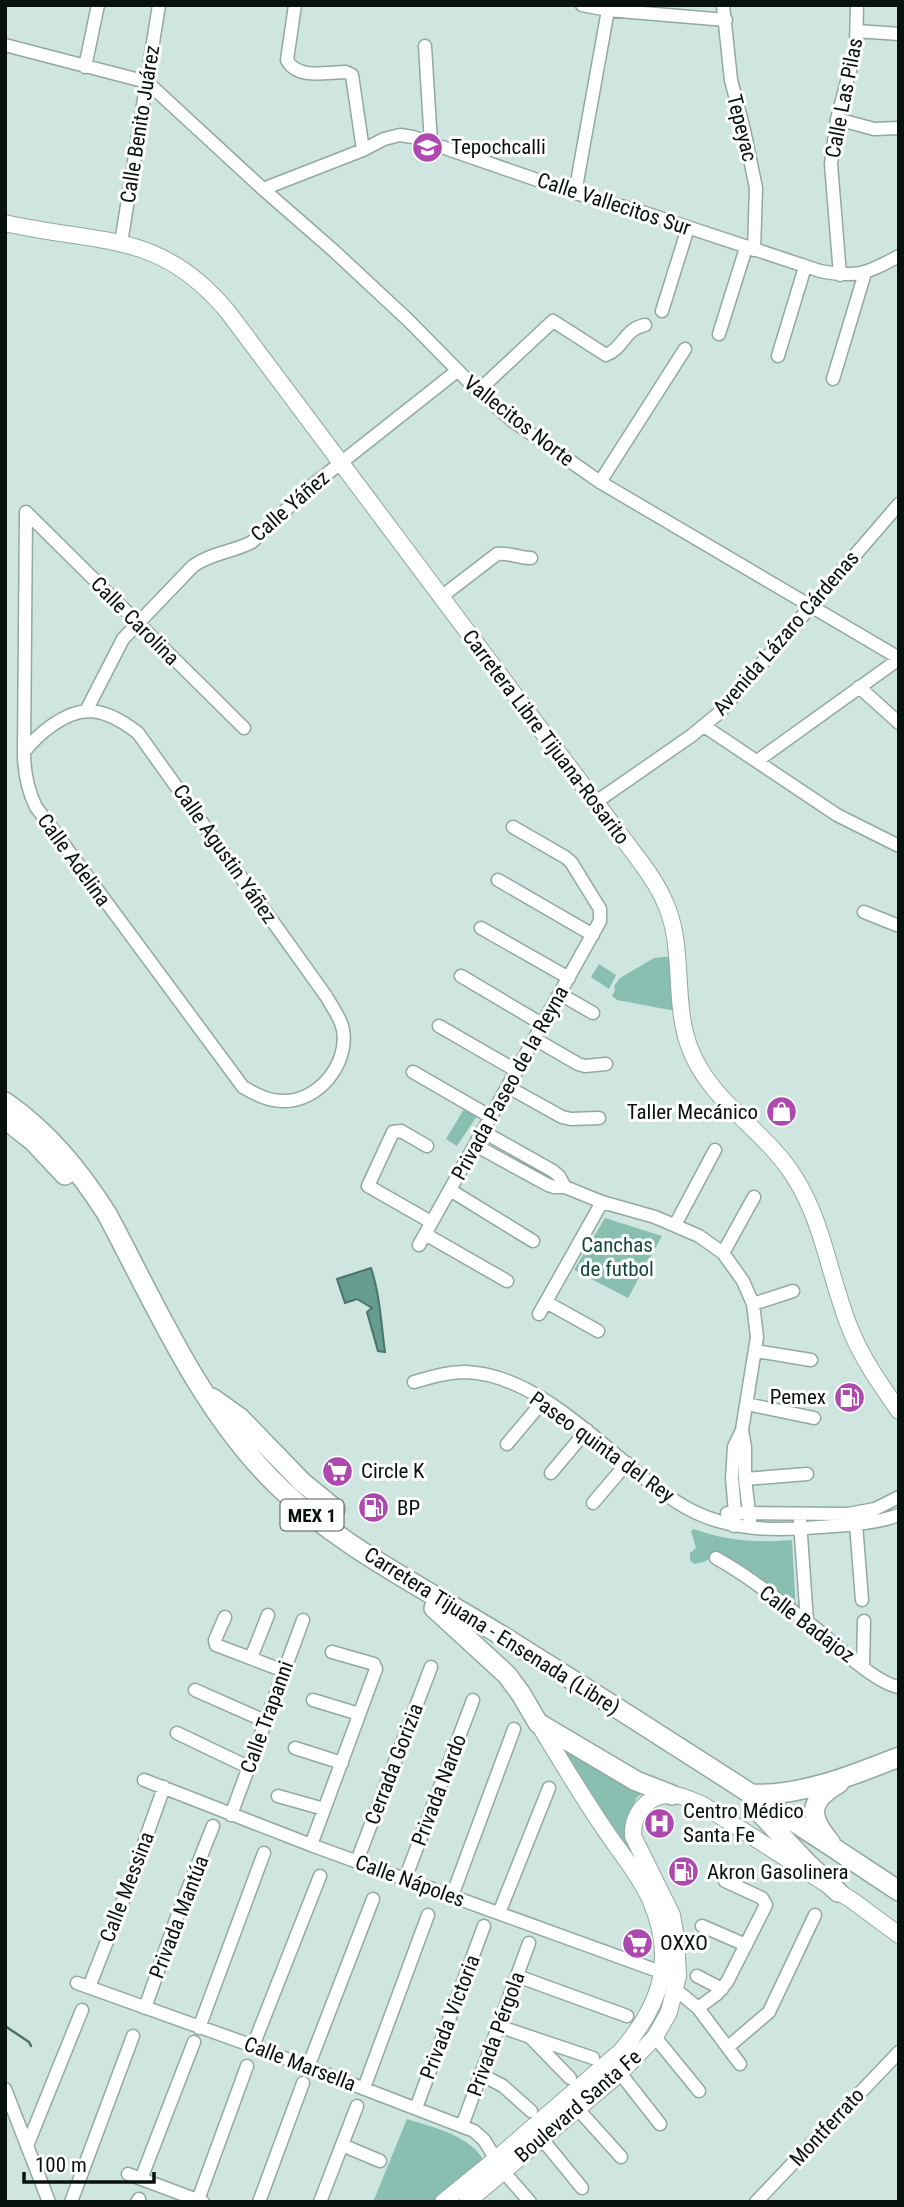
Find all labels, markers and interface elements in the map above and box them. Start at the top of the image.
street label: Calle Las Pilas [821,36,867,160]
street label: Calle Benito Juárez [116,43,164,205]
street label: Tepeyac [722,92,762,164]
school or university icon: Tepochcalli [411,130,445,164]
place label: Tepochcalli [451,135,546,159]
street label: Calle Vallecitos Sur [534,168,694,240]
street label: Vallecitos Norte [459,371,579,471]
street label: Calle Yáñez [246,466,334,546]
street label: Avenida Lázaro Cárdenas [708,546,864,720]
street label: Calle Carolina [86,572,184,670]
street label: Carretera Libre Tijuana-Rosarito [458,625,634,849]
street label: Calle Agustin Yáñez [168,780,282,928]
street label: Calle Adelina [32,809,116,911]
street label: Privada Paseo de la Reyna [447,982,573,1184]
shop icon: Taller Mecánico [764,1095,798,1129]
place label: Taller Mecánico [627,1100,758,1124]
park label: Canchas de futbol [580,1233,654,1281]
fuel station icon: Pemex [832,1380,866,1414]
place label: Pemex [770,1385,826,1409]
street label: Paseo quinta del Rey [525,1387,679,1508]
supermarket icon: Circle K [321,1454,355,1488]
place label: Circle K [361,1459,425,1483]
fuel station icon: BP [357,1491,391,1525]
place label: BP [397,1496,420,1520]
road number: MEX 1 [280,1499,344,1530]
street label: Carretera Tijuana - Ensenada (Libre) [360,1542,624,1720]
street label: Calle Badajoz [755,1581,859,1667]
street label: Calle Trapanni [236,1658,298,1776]
street label: Cerrada Gorizia [360,1700,428,1828]
street label: Privada Nardo [407,1731,471,1849]
place label: Centro Médico Santa Fe [683,1799,804,1847]
hospital icon: Centro Médico Santa Fe [643,1806,677,1840]
street label: Calle Messina [95,1828,159,1946]
street label: Calle Nápoles [352,1850,468,1912]
street label: Privada Mantúa [145,1852,213,1982]
fuel station icon: Akron Gasolinera [667,1855,701,1889]
place label: Akron Gasolinera [707,1860,849,1884]
supermarket icon: OXXO [620,1926,654,1960]
place label: OXXO [660,1931,708,1955]
street label: Privada Victoria [415,1951,485,2083]
street label: Privada Pérgola [462,1969,530,2099]
street label: Calle Marsella [241,2032,359,2096]
street label: Boulevard Santa Fe [510,2045,646,2167]
street label: Montferrato [785,2083,869,2171]
scale bar [24,2140,154,2184]
text: 100 m [35,2153,87,2177]

